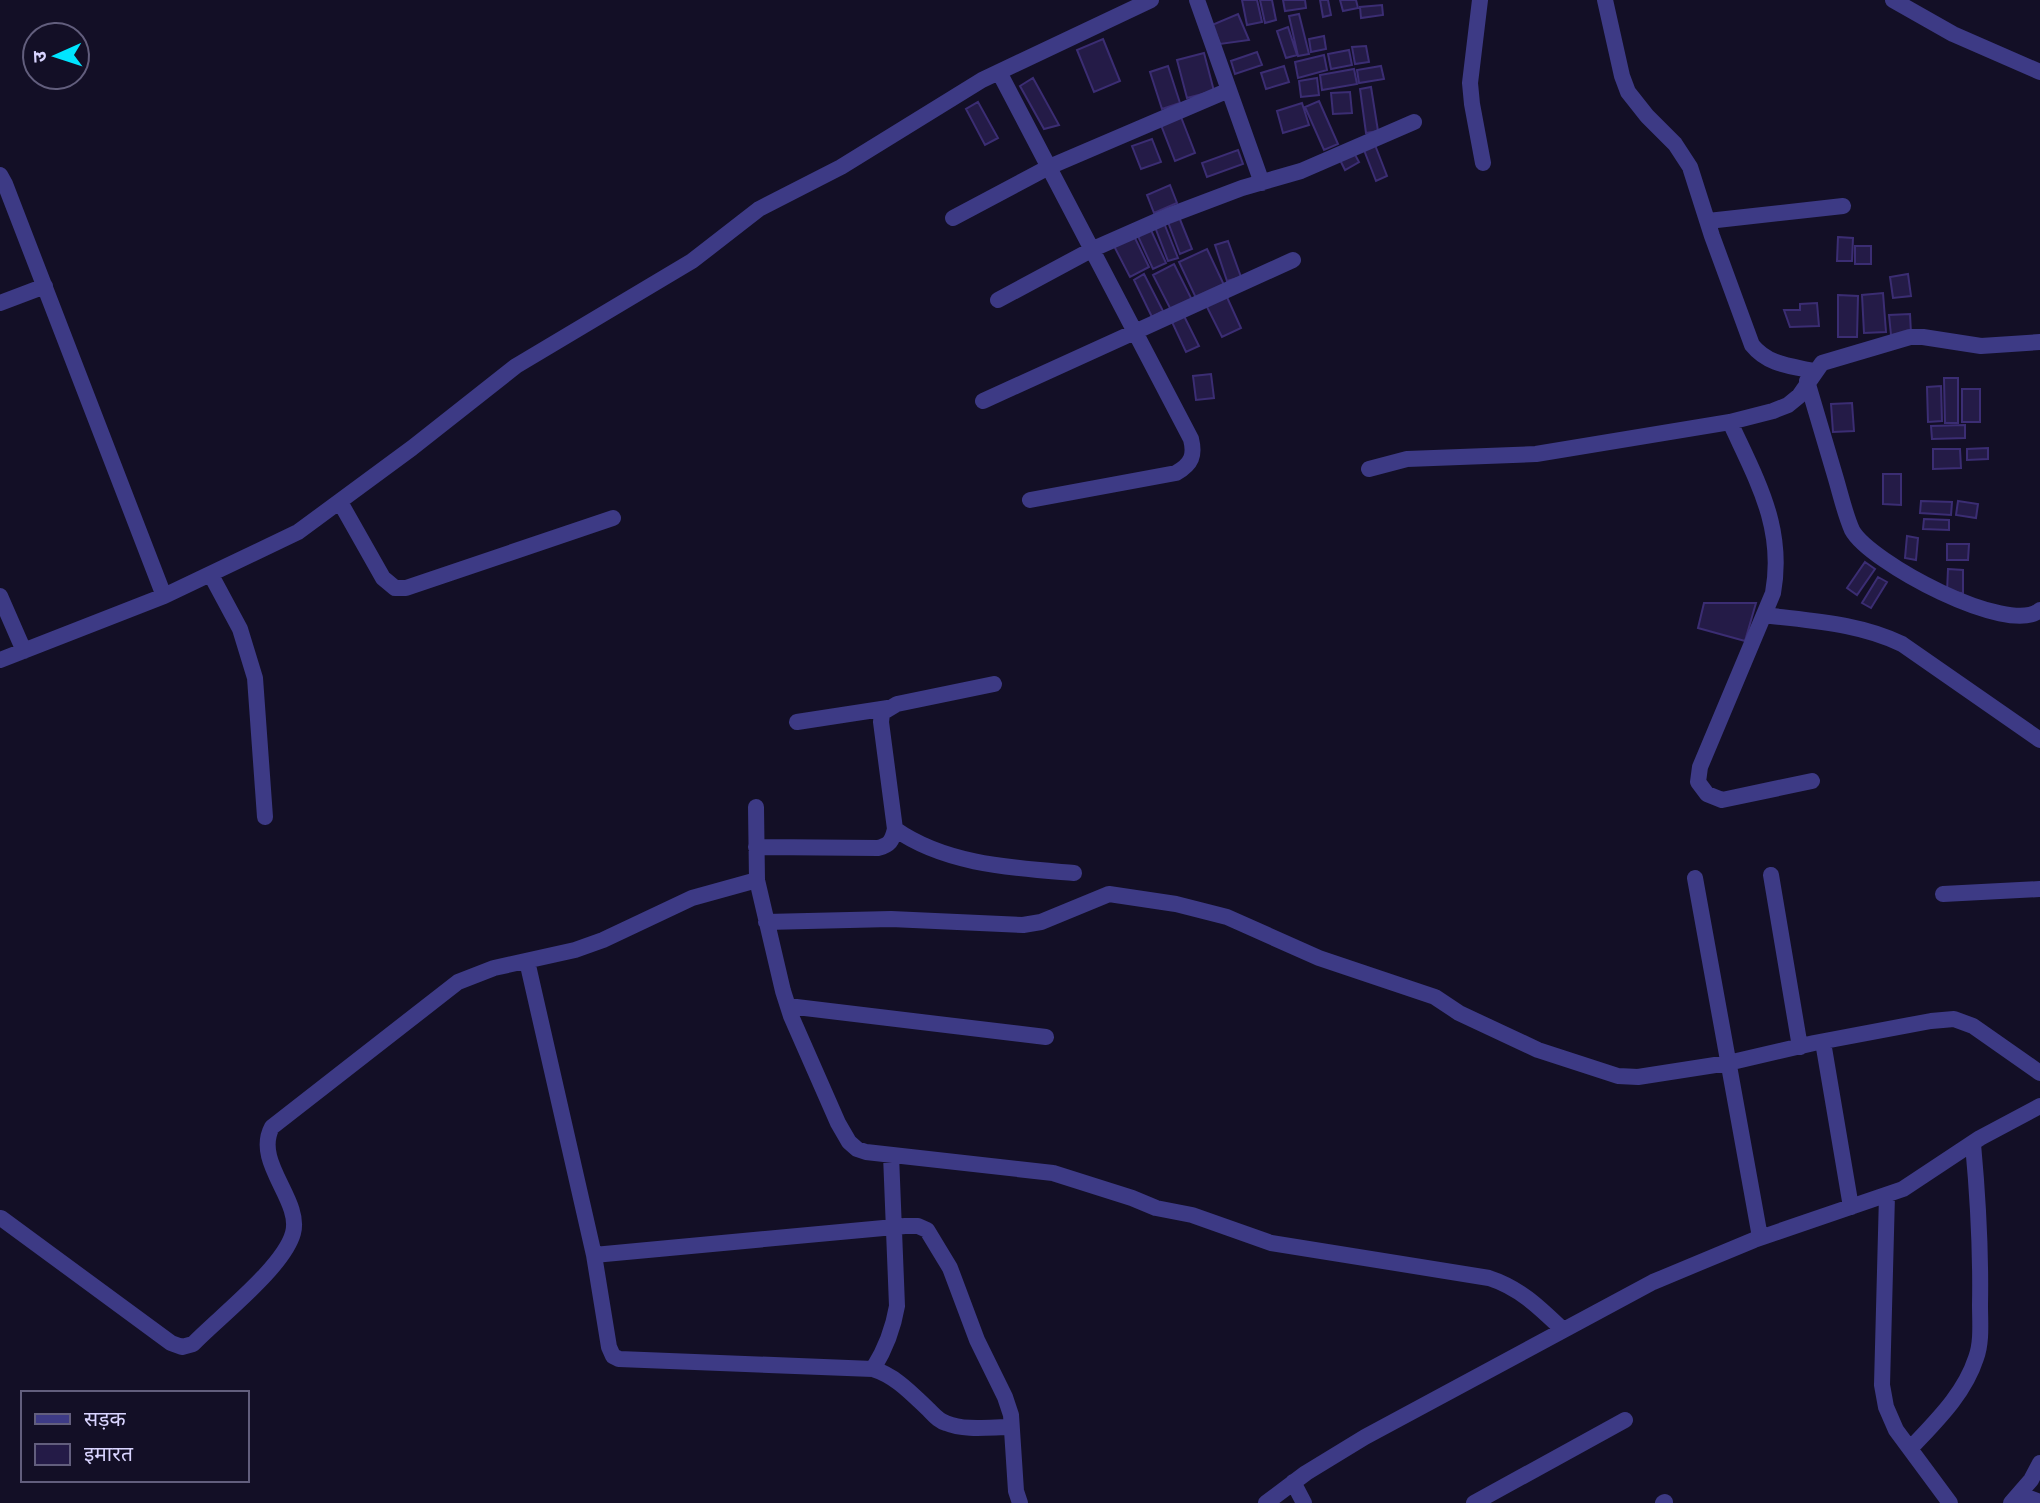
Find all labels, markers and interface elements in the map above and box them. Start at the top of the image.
north arrow [21,21,91,91]
text: उ [27,50,54,63]
legend [21,1391,248,1482]
text: सड़क [84,1404,126,1434]
text: इमारत [84,1439,134,1469]

